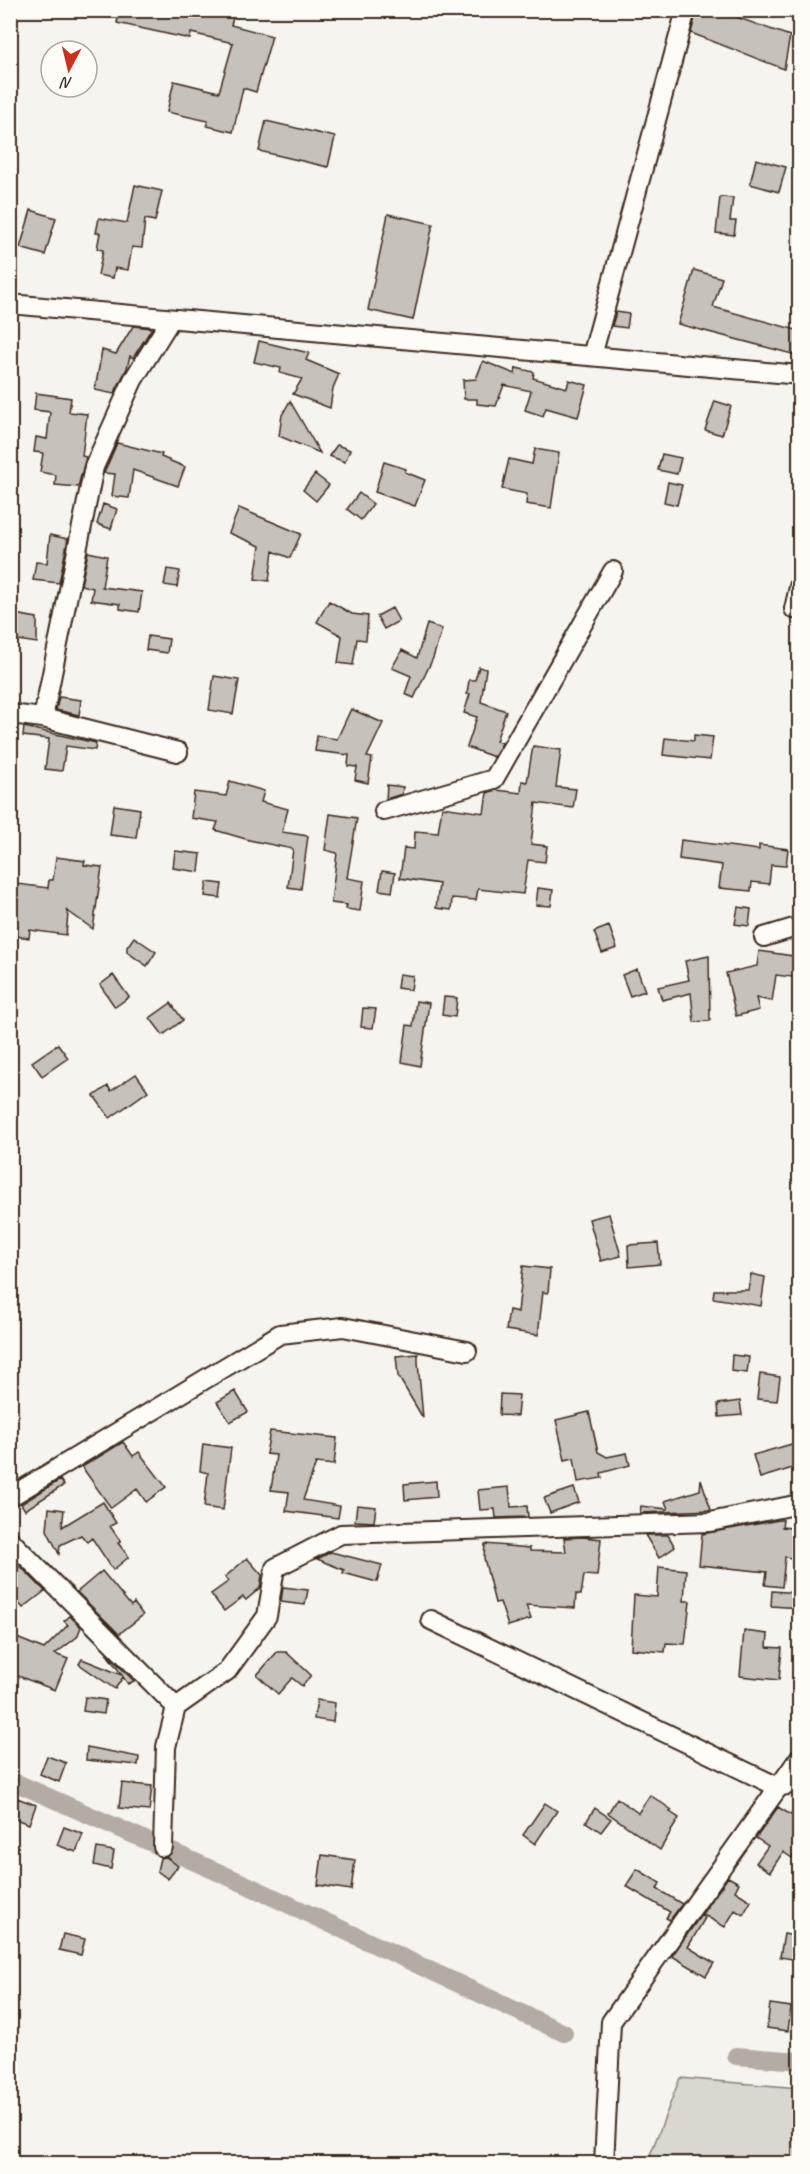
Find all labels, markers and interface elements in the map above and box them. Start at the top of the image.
north arrow [39,39,99,99]
text: N [58,72,73,93]

